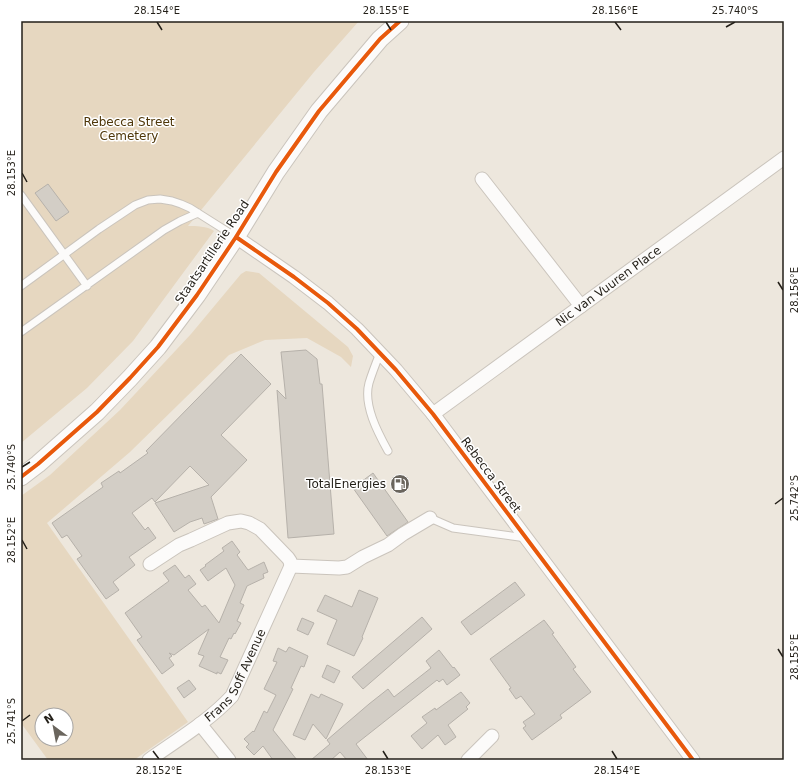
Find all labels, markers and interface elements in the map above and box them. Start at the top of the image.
text: 28.154°E [134,5,180,16]
text: 28.155°E [363,5,409,16]
text: 28.156°E [592,5,638,16]
text: 25.740°S [712,5,758,16]
park label: Rebecca Street Cemetery [83,115,175,143]
text: 28.153°E [6,150,17,196]
street label: Staatsartillerie Road [172,198,252,306]
street label: Nic van Vuuren Place [553,243,664,329]
text: 28.156°E [789,267,800,313]
street label: Rebecca Street [458,434,524,516]
text: 25.740°S [6,444,17,490]
fuel station icon: TotalEnergies [389,473,411,495]
text: 25.742°S [789,475,800,521]
place label: TotalEnergies [305,477,386,491]
text: 28.152°E [6,517,17,563]
street label: Frans Soff Avenue [202,627,268,725]
text: 28.155°E [789,634,800,680]
text: 25.741°S [6,698,17,744]
north arrow [34,707,74,747]
text: N [42,711,56,727]
text: 28.152°E [136,765,182,776]
text: 28.153°E [365,765,411,776]
text: 28.154°E [594,765,640,776]

